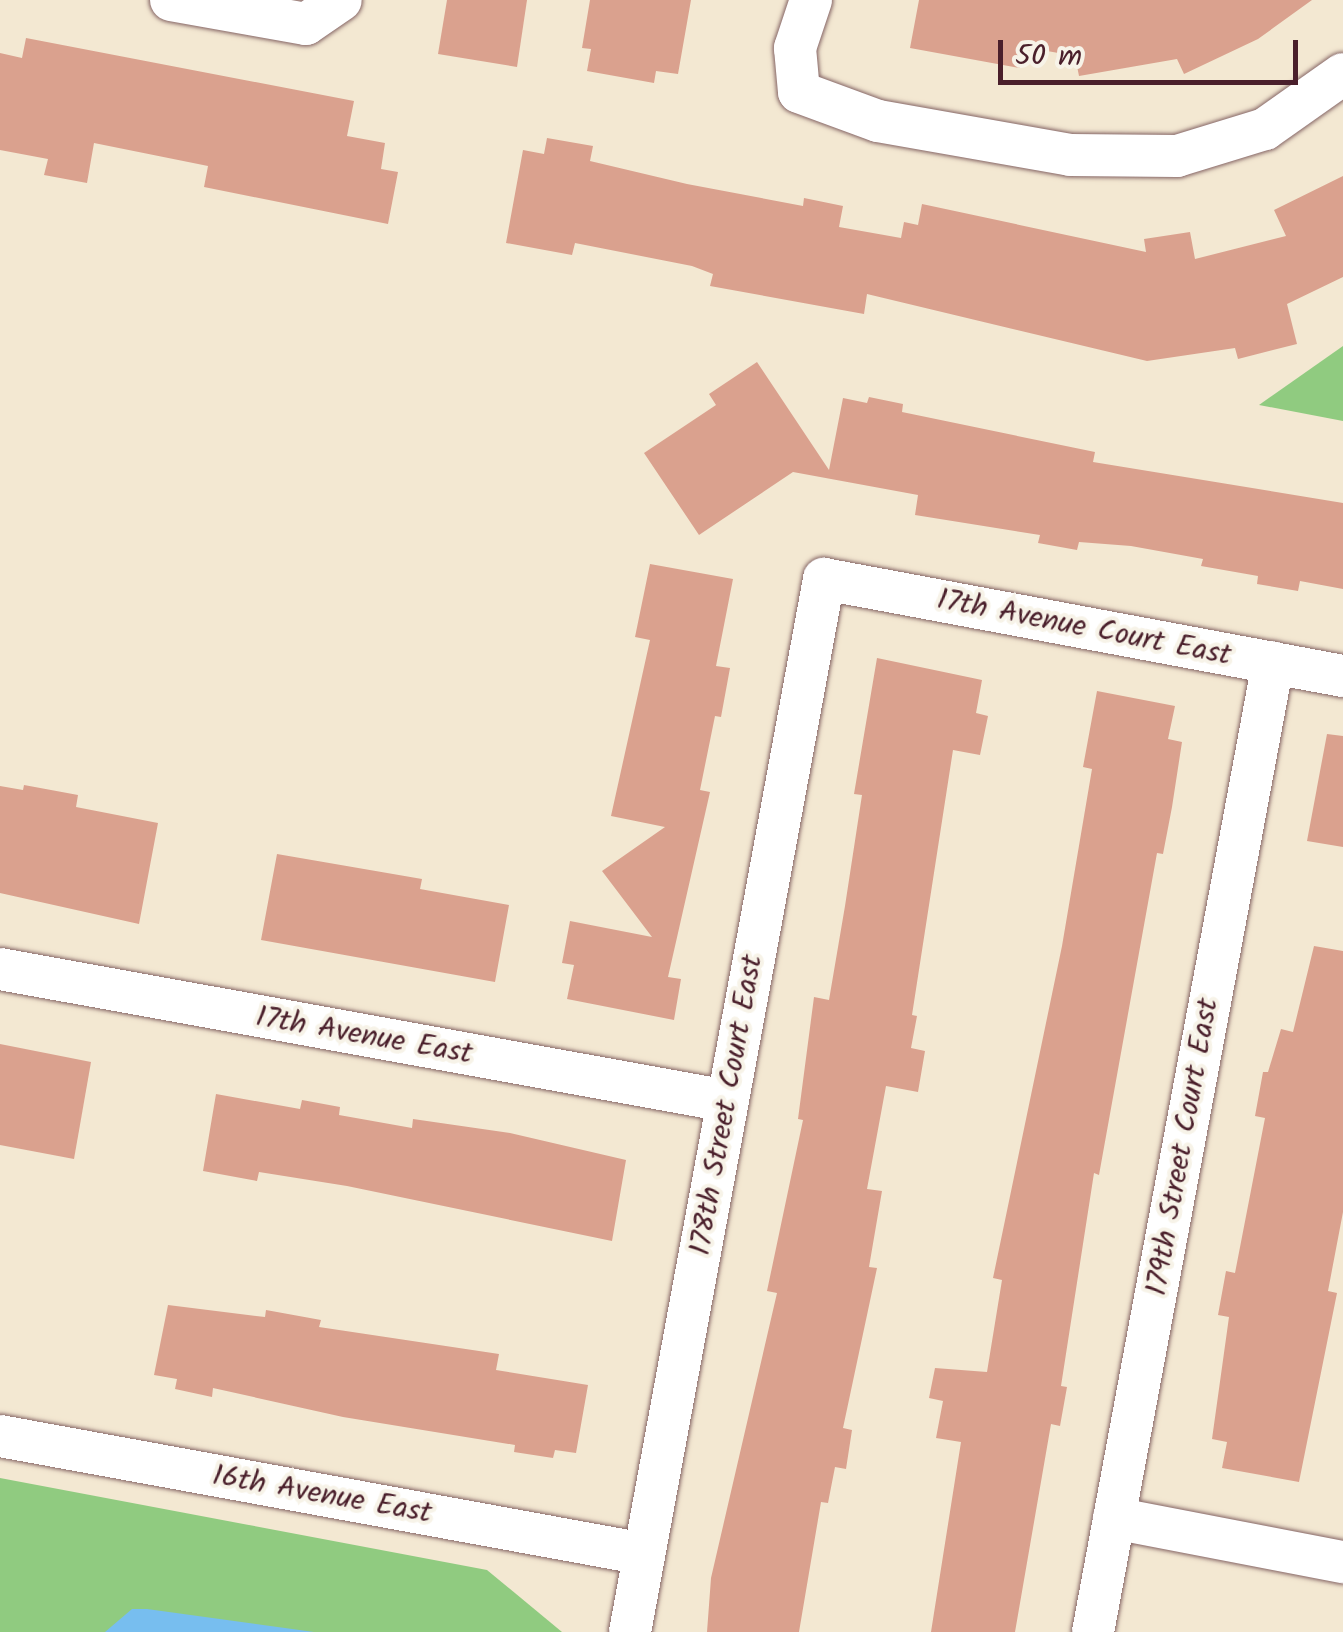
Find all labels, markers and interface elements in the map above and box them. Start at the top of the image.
scale bar [1003,20,1303,82]
text: 50 m [1015,33,1082,81]
street label: 17th Avenue Court East [934,582,1234,674]
street label: 178th Street Court East [683,952,771,1258]
street label: 179th Street Court East [1139,996,1227,1298]
street label: 17th Avenue East [253,999,475,1073]
street label: 16th Avenue East [209,1458,435,1532]

